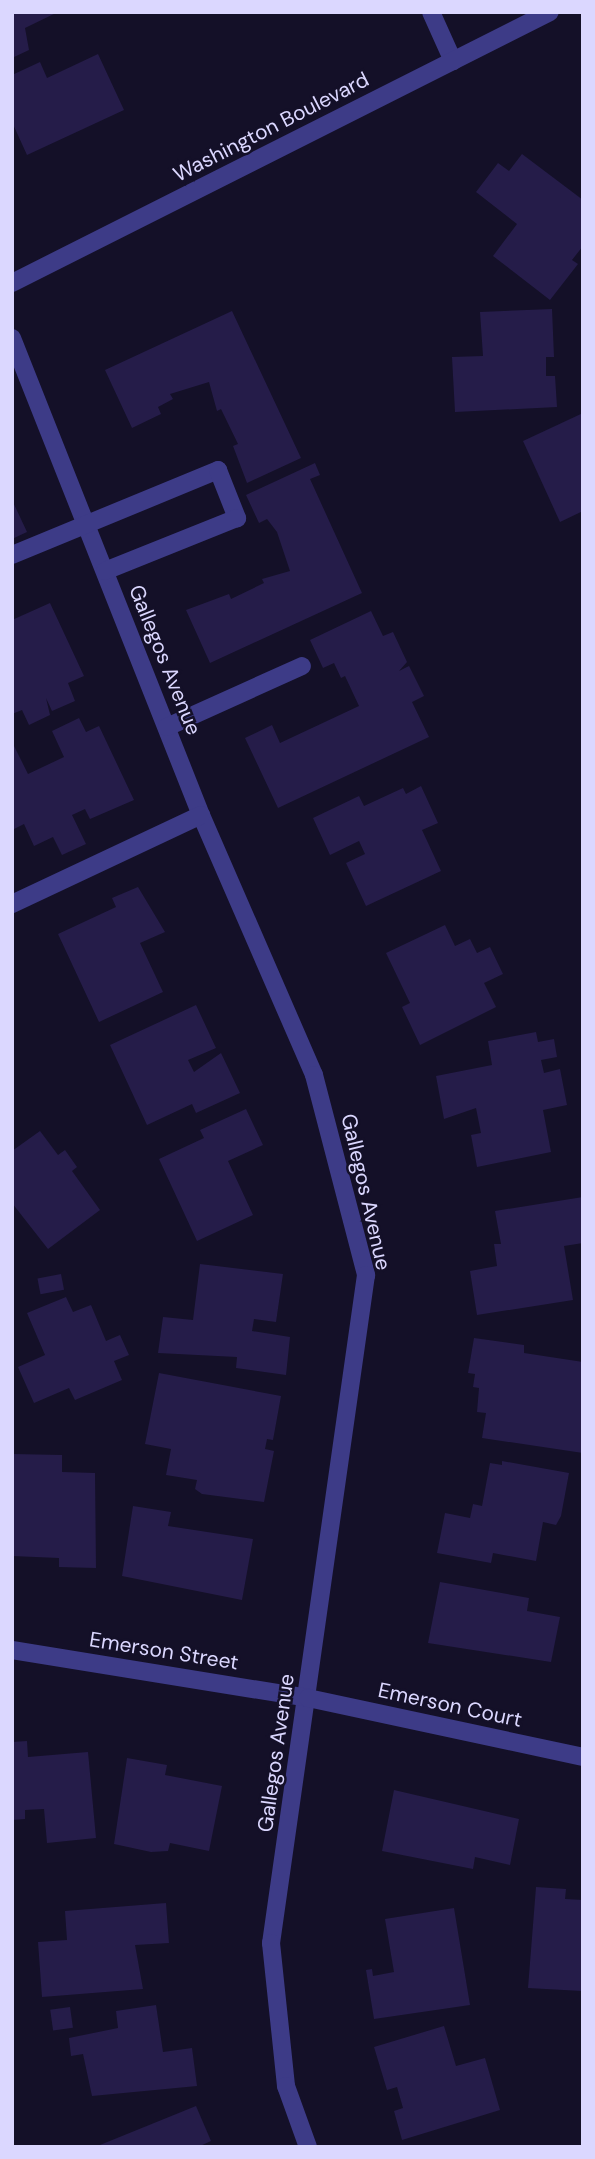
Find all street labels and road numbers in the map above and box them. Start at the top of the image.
street label: Washington Boulevard [169,67,373,187]
street label: Gallegos Avenue [123,581,207,739]
street label: Gallegos Avenue [336,1111,396,1273]
street label: Emerson Street [88,1627,240,1675]
street label: Gallegos Avenue [252,1672,300,1834]
street label: Emerson Court [376,1677,524,1733]

